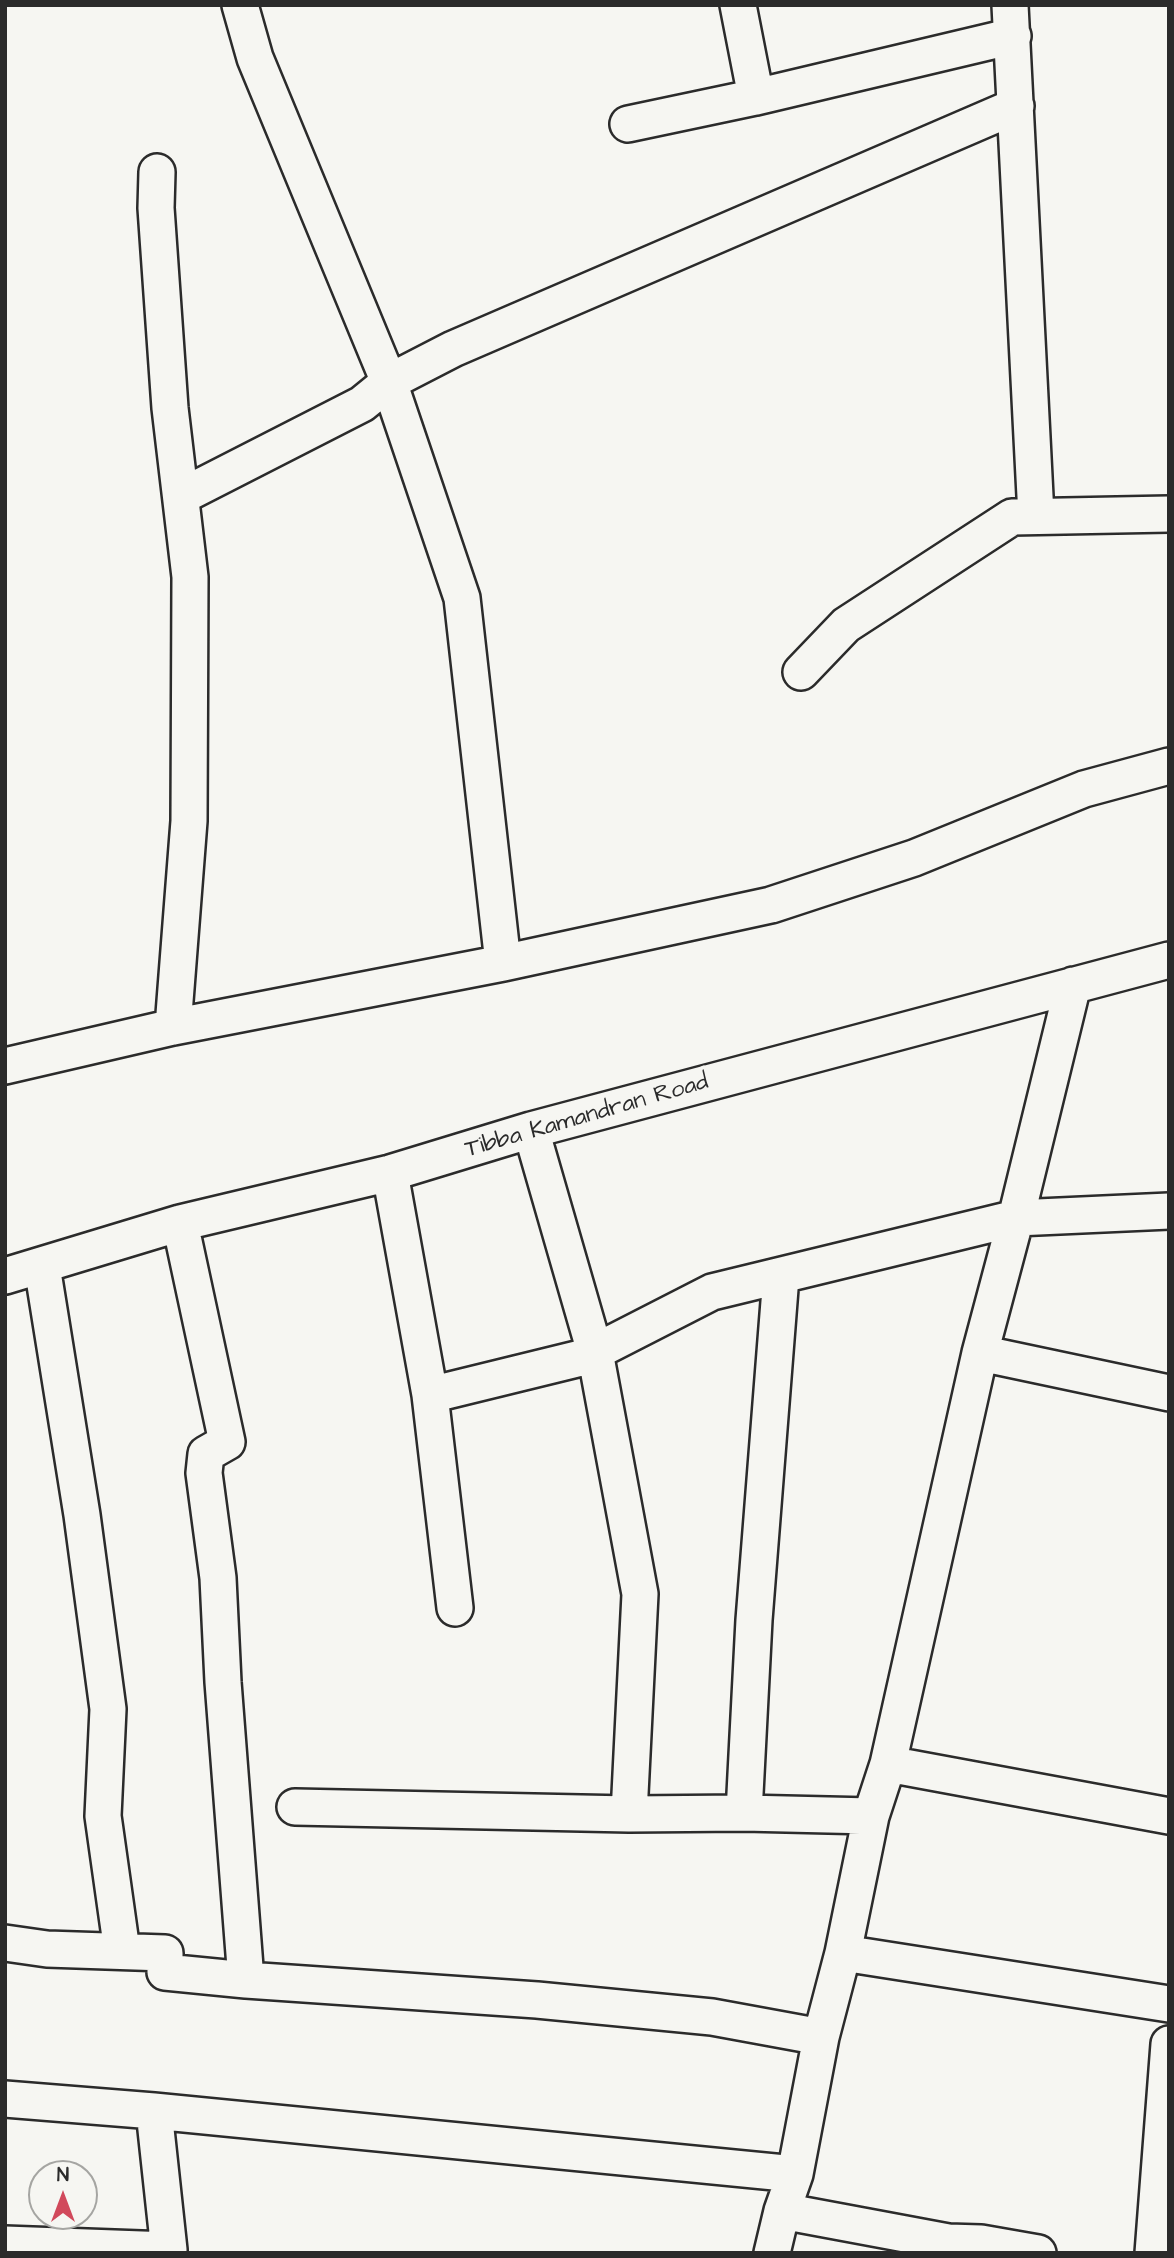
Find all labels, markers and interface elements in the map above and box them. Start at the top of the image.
street label: Tibba Kamandran Road [462,1068,712,1166]
north arrow [28,2160,98,2230]
text: N [57,2162,69,2189]

